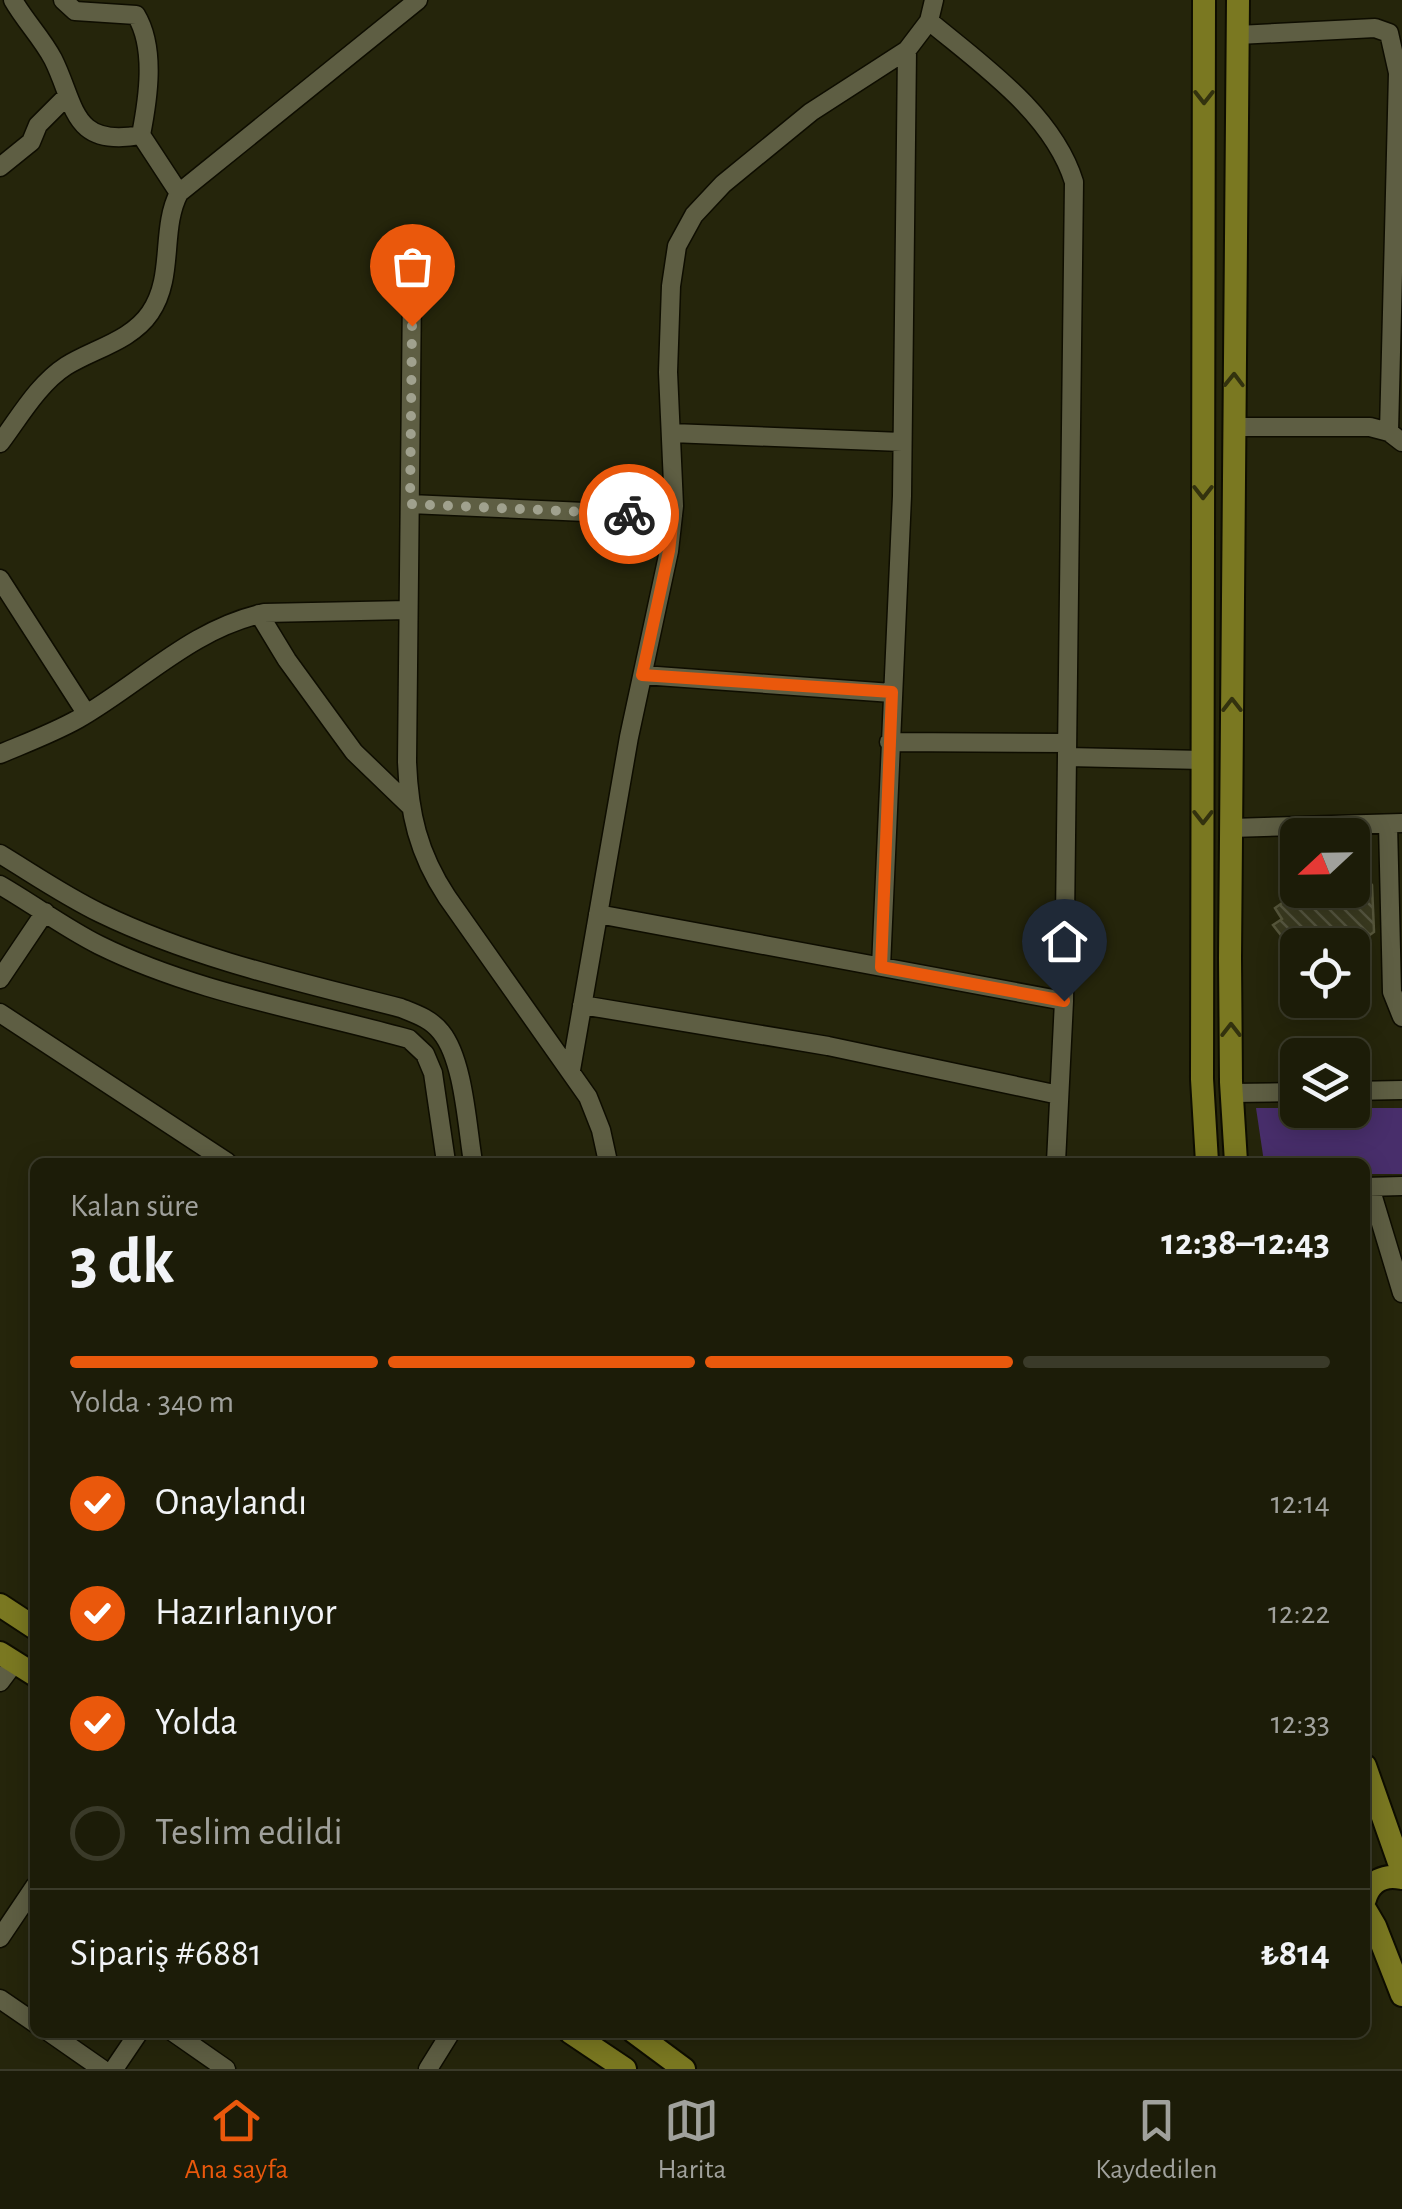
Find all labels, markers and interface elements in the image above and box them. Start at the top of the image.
one-way arrow [1193,90,1215,106]
pin [370,224,455,327]
icon: bag [385,239,440,294]
one-way arrow [1224,372,1245,388]
courier [579,464,679,564]
one-way arrow [1192,486,1214,501]
icon: bike [602,487,657,542]
one-way arrow [1221,697,1243,712]
one-way arrow [1192,810,1214,826]
north arrow [1280,818,1370,908]
map controls [1280,818,1370,1128]
pin [1022,899,1107,1002]
icon: home [1037,914,1092,969]
button: locate [1280,928,1370,1018]
one-way arrow [1220,1022,1242,1038]
button: layers [1280,1038,1370,1128]
text: Kalan süre [70,1190,199,1222]
text: 12:38–12:43 [1161,1224,1330,1262]
text: 3 dk [70,1230,174,1295]
text: Yolda · 340 m [70,1386,234,1418]
icon: check [70,1476,125,1531]
text: Onaylandı [155,1484,307,1522]
text: 12:14 [1271,1487,1330,1519]
icon: check [70,1586,125,1641]
text: Hazırlanıyor [155,1594,337,1632]
text: 12:22 [1268,1597,1330,1629]
icon: check [70,1696,125,1751]
text: Yolda [155,1704,238,1742]
text: 12:33 [1271,1707,1330,1739]
text: Teslim edildi [155,1814,343,1852]
text: Sipariş #6881 [70,1935,262,1973]
text: ₺814 [1261,1935,1330,1973]
tab: Ana sayfa [184,2093,288,2187]
tab: Harita [657,2093,726,2187]
tab: Kaydedilen [1095,2093,1217,2187]

